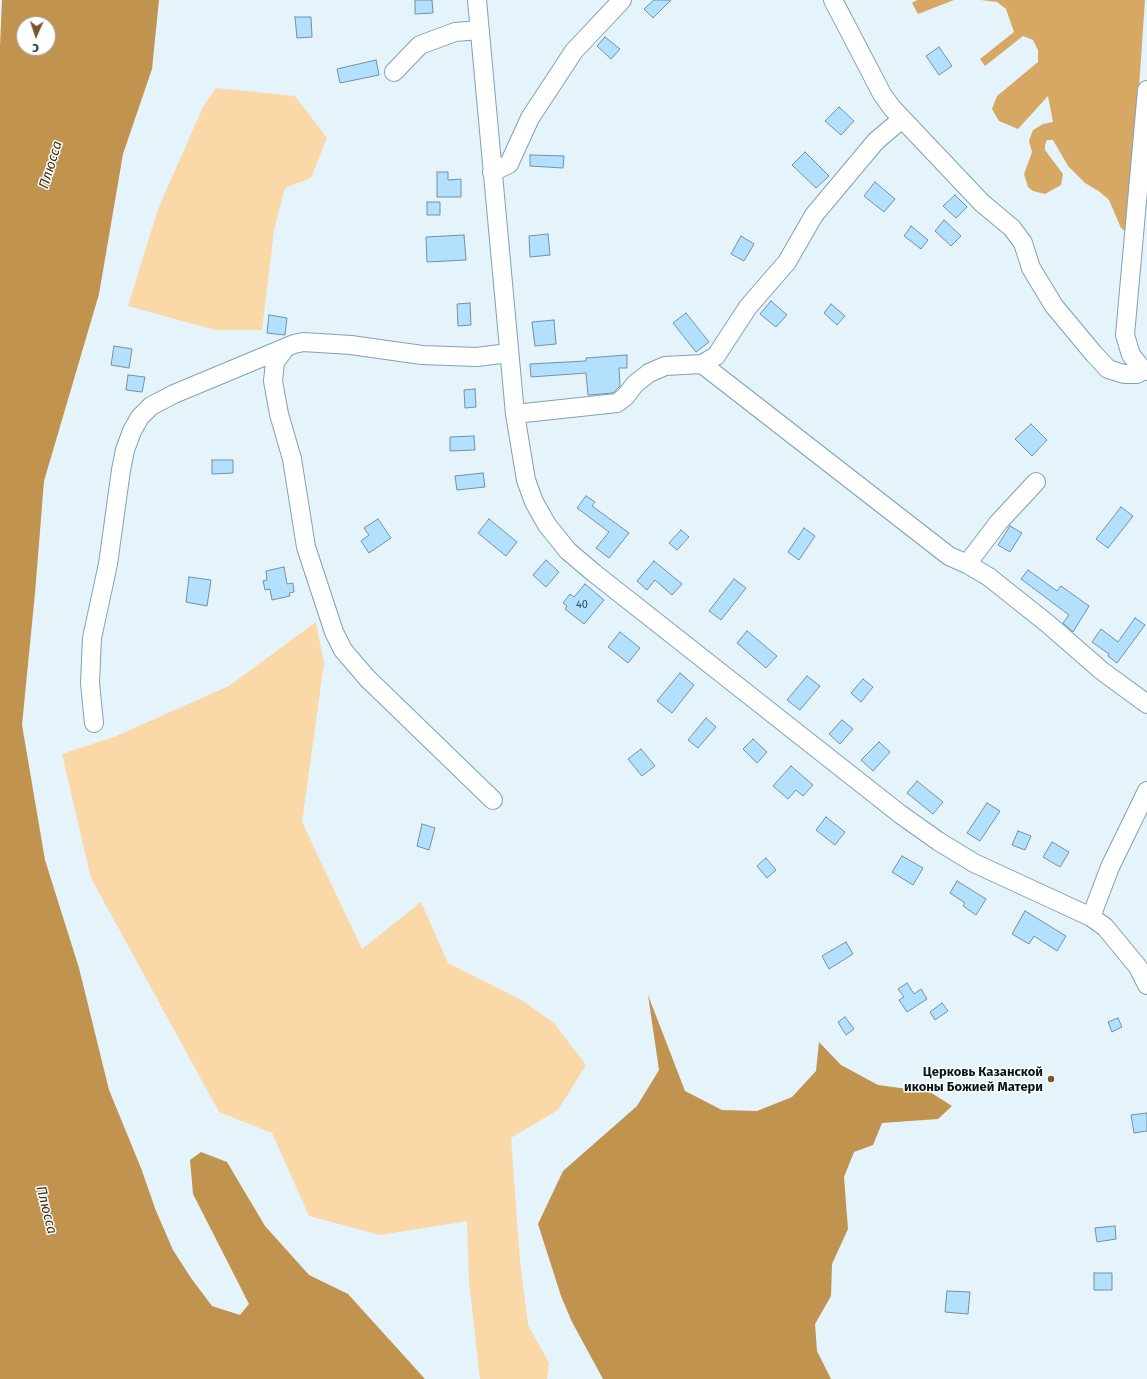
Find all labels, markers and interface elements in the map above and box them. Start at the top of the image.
north arrow [16,16,56,56]
text: С [32,41,39,54]
water label: Плюсса [36,139,66,191]
house number: 40 [576,598,588,612]
place label: Церковь Казанской иконы Божией Матери [904,1064,1043,1095]
marker: Церковь Казанской иконы Божией Матери [1046,1074,1056,1084]
water label: Плюсса [32,1184,60,1236]

